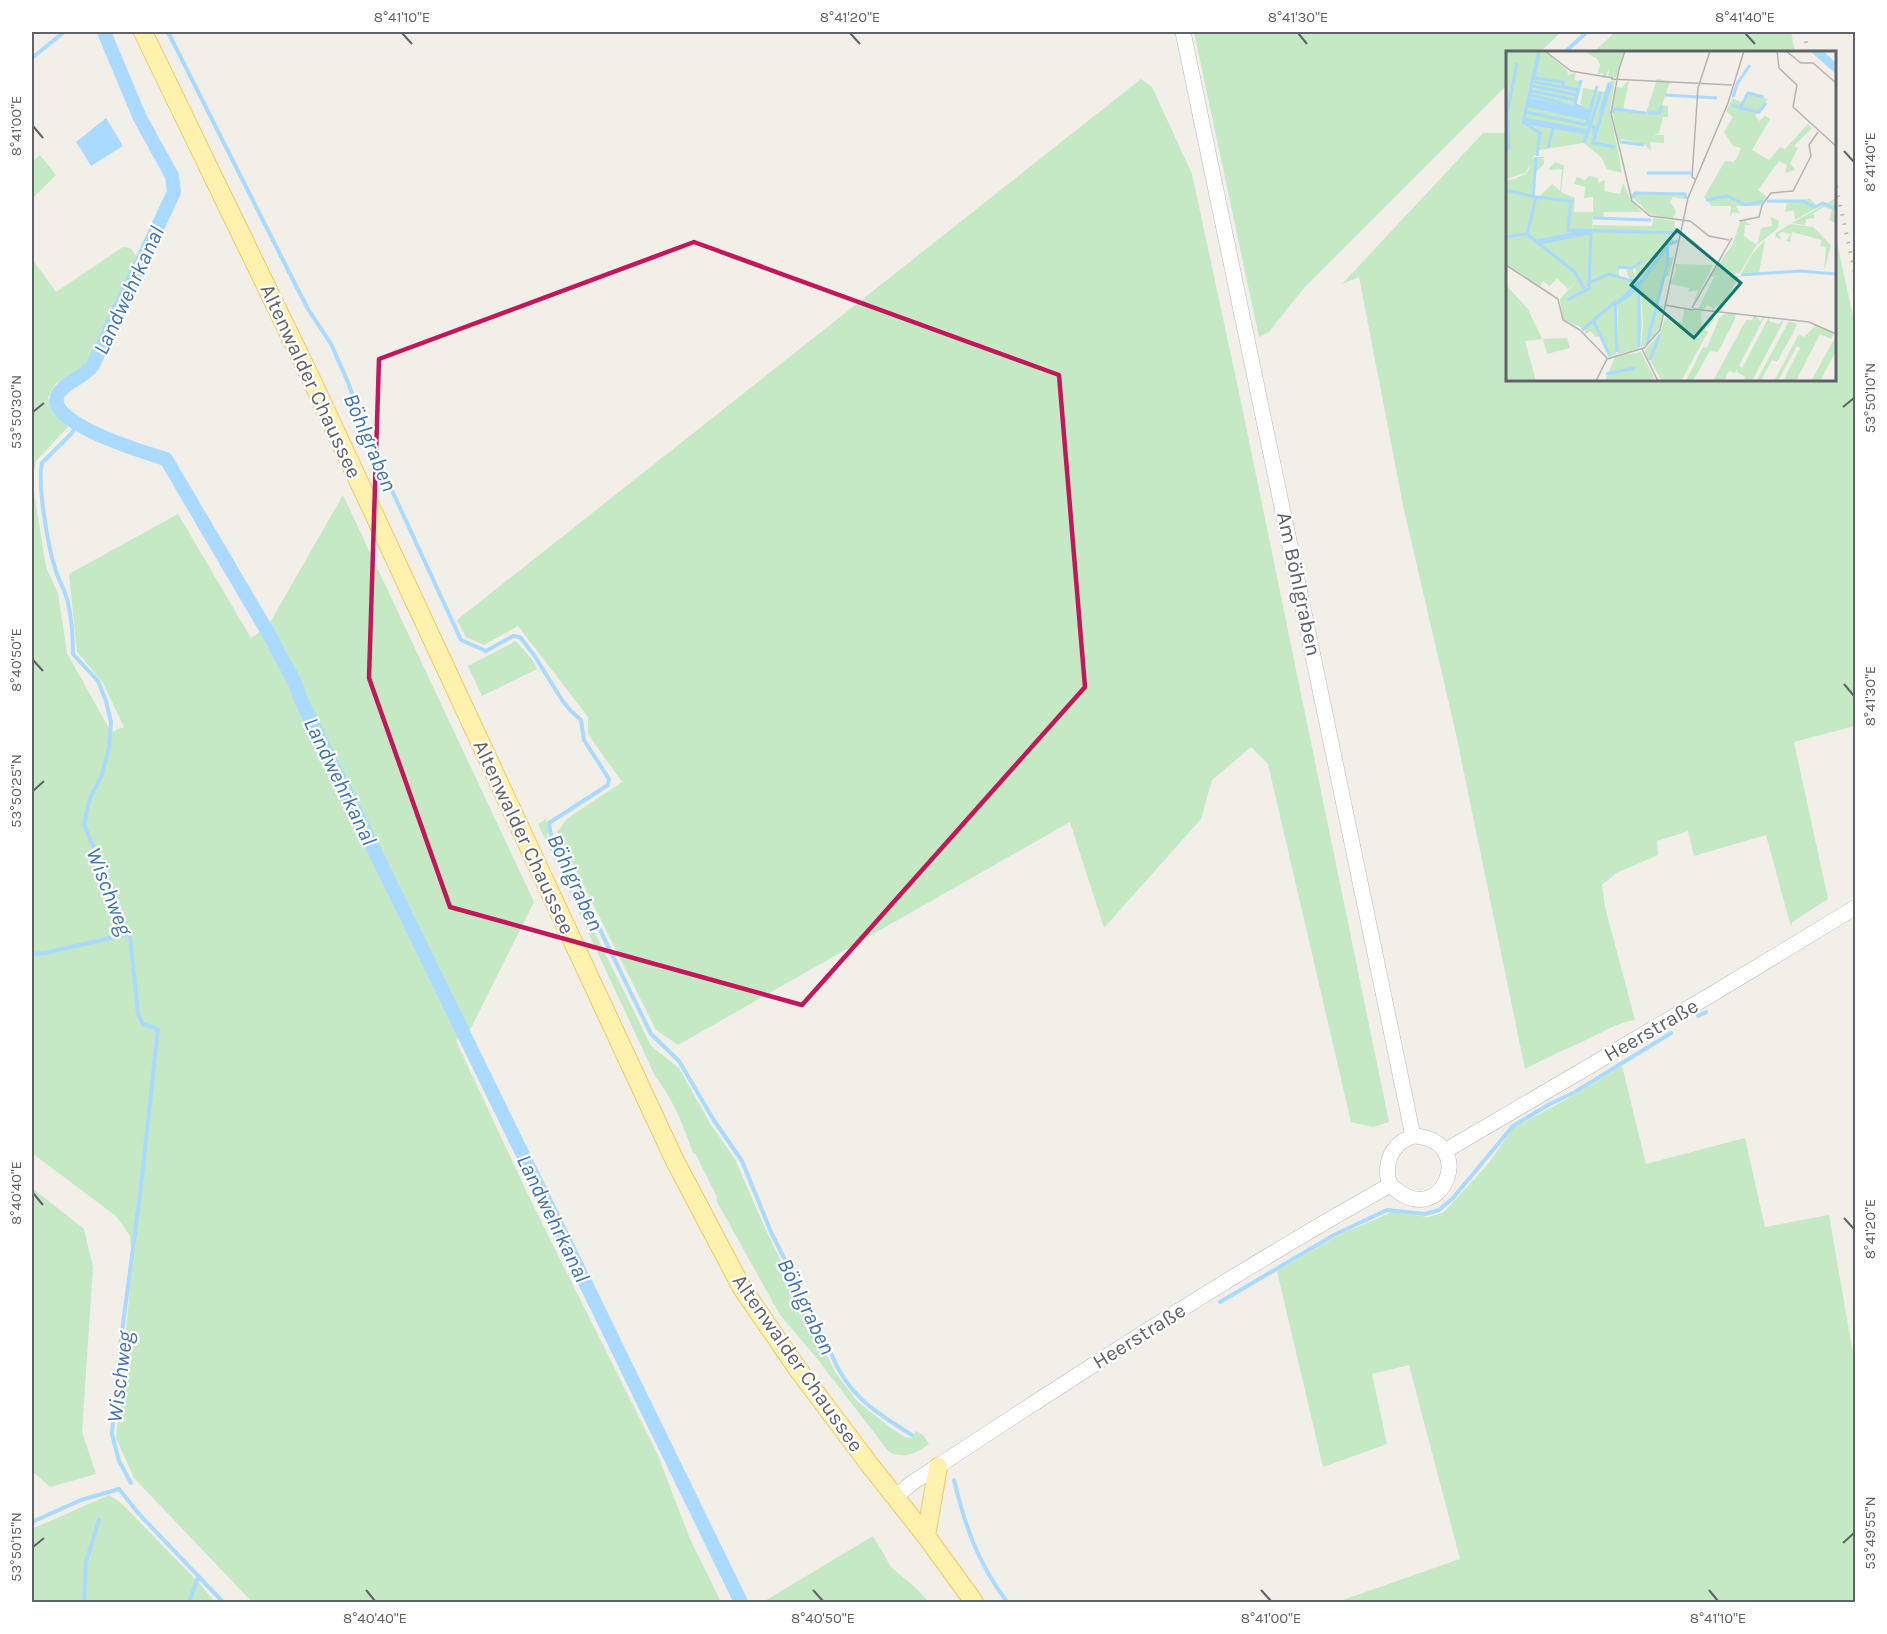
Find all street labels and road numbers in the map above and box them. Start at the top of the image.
street label: Altenwalder Chaussee [255,280,367,482]
street label: Am Böhlgraben [1272,510,1326,658]
street label: Altenwalder Chaussee [468,736,580,938]
street label: Heerstraße [1600,993,1702,1067]
street label: Altenwalder Chaussee [728,1270,868,1456]
street label: Heerstraße [1088,1298,1190,1374]

